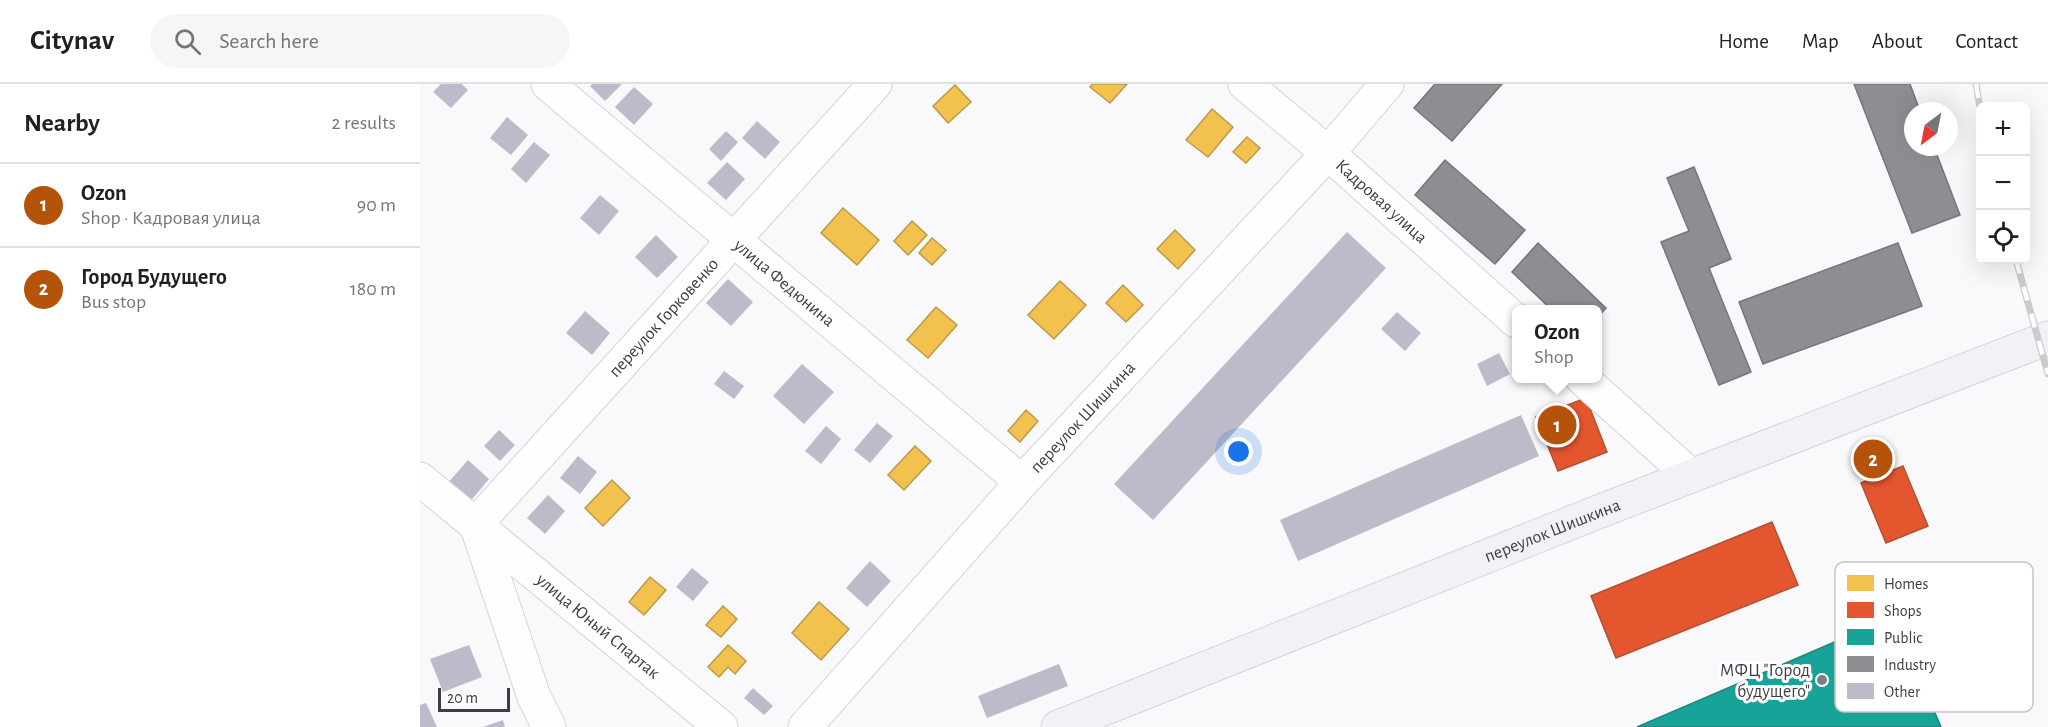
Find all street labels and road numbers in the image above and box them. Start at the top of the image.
street label: Кадровая улица [1332,156,1430,247]
street label: улица Федюнина [730,236,838,331]
street label: переулок Горковенко [606,255,722,381]
street label: переулок Шишкина [1027,359,1139,477]
street label: переулок Шишкина [1482,496,1623,566]
street label: улица Юный Спартак [532,570,663,683]

